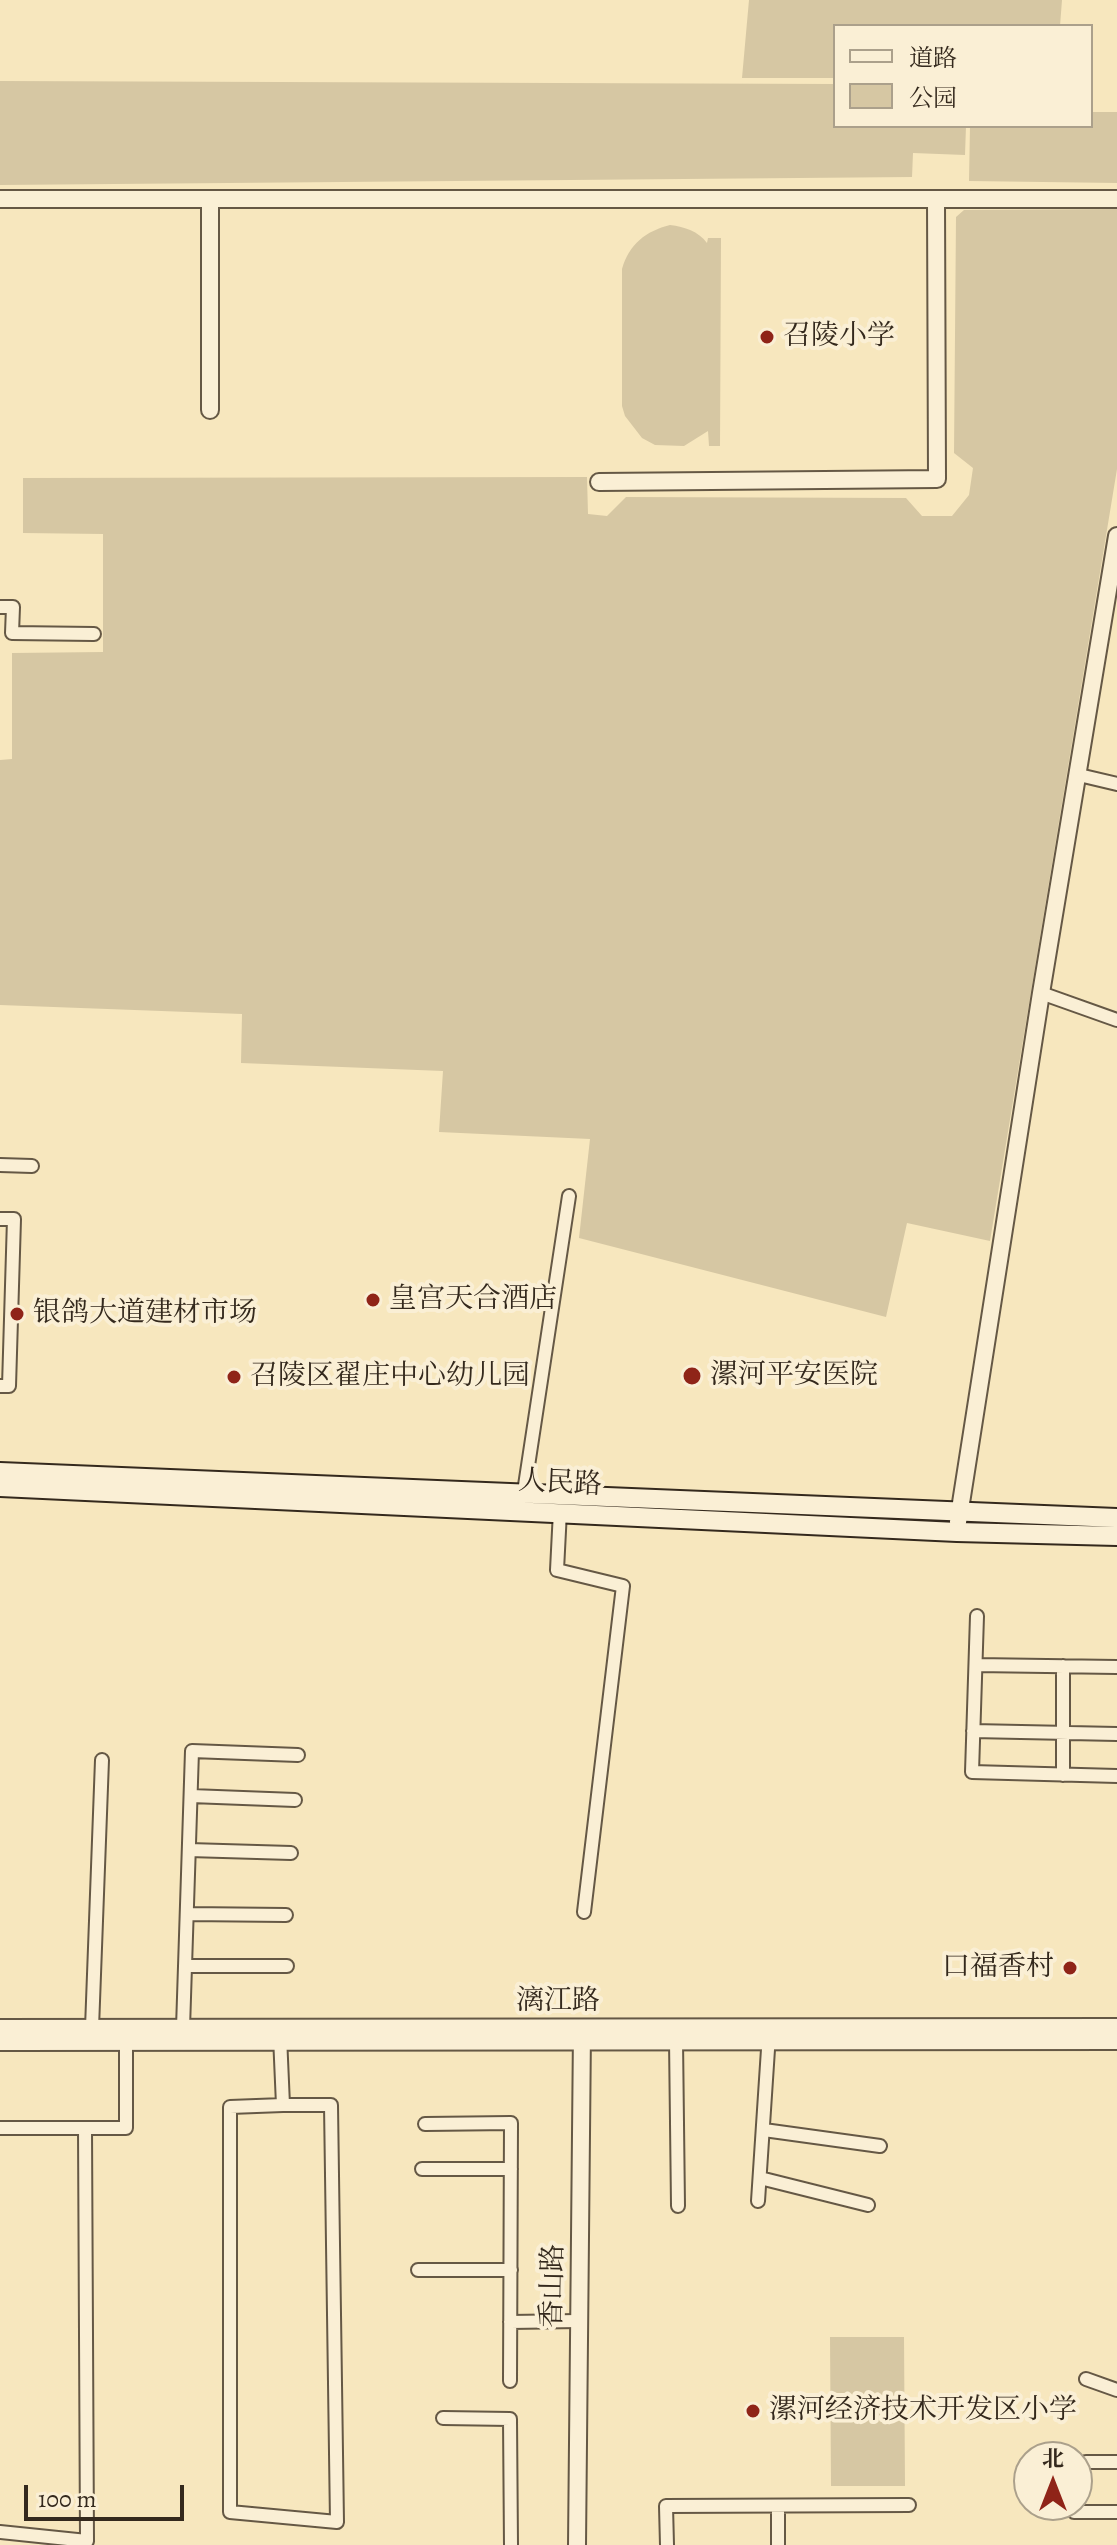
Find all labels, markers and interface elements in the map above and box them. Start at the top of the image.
legend [833,24,1093,128]
text: 道路 [909,42,957,74]
text: 公园 [909,82,957,114]
place label: 召陵小学 [783,320,895,354]
marker: 召陵小学 [758,328,776,346]
place label: 皇宫天合酒店 [389,1283,557,1317]
marker: 皇宫天合酒店 [364,1291,382,1309]
place label: 银鸽大道建材市场 [33,1297,257,1331]
marker: 银鸽大道建材市场 [8,1305,26,1323]
place label: 漯河平安医院 [710,1359,878,1393]
place label: 召陵区翟庄中心幼儿园 [250,1360,530,1394]
marker: 漯河平安医院 [681,1365,703,1387]
marker: 召陵区翟庄中心幼儿园 [225,1368,243,1386]
street label: 人民路 [517,1465,603,1503]
place label: 口福香村 [942,1951,1054,1985]
marker: 口福香村 [1061,1959,1079,1977]
street label: 漓江路 [516,1985,600,2019]
street label: 香山路 [536,2244,572,2328]
place label: 漯河经济技术开发区小学 [769,2394,1077,2428]
marker: 漯河经济技术开发区小学 [744,2402,762,2420]
north arrow [1013,2441,1093,2521]
text: 北 [1042,2444,1064,2474]
scale bar [28,2469,188,2519]
text: 100 m [38,2483,97,2515]

